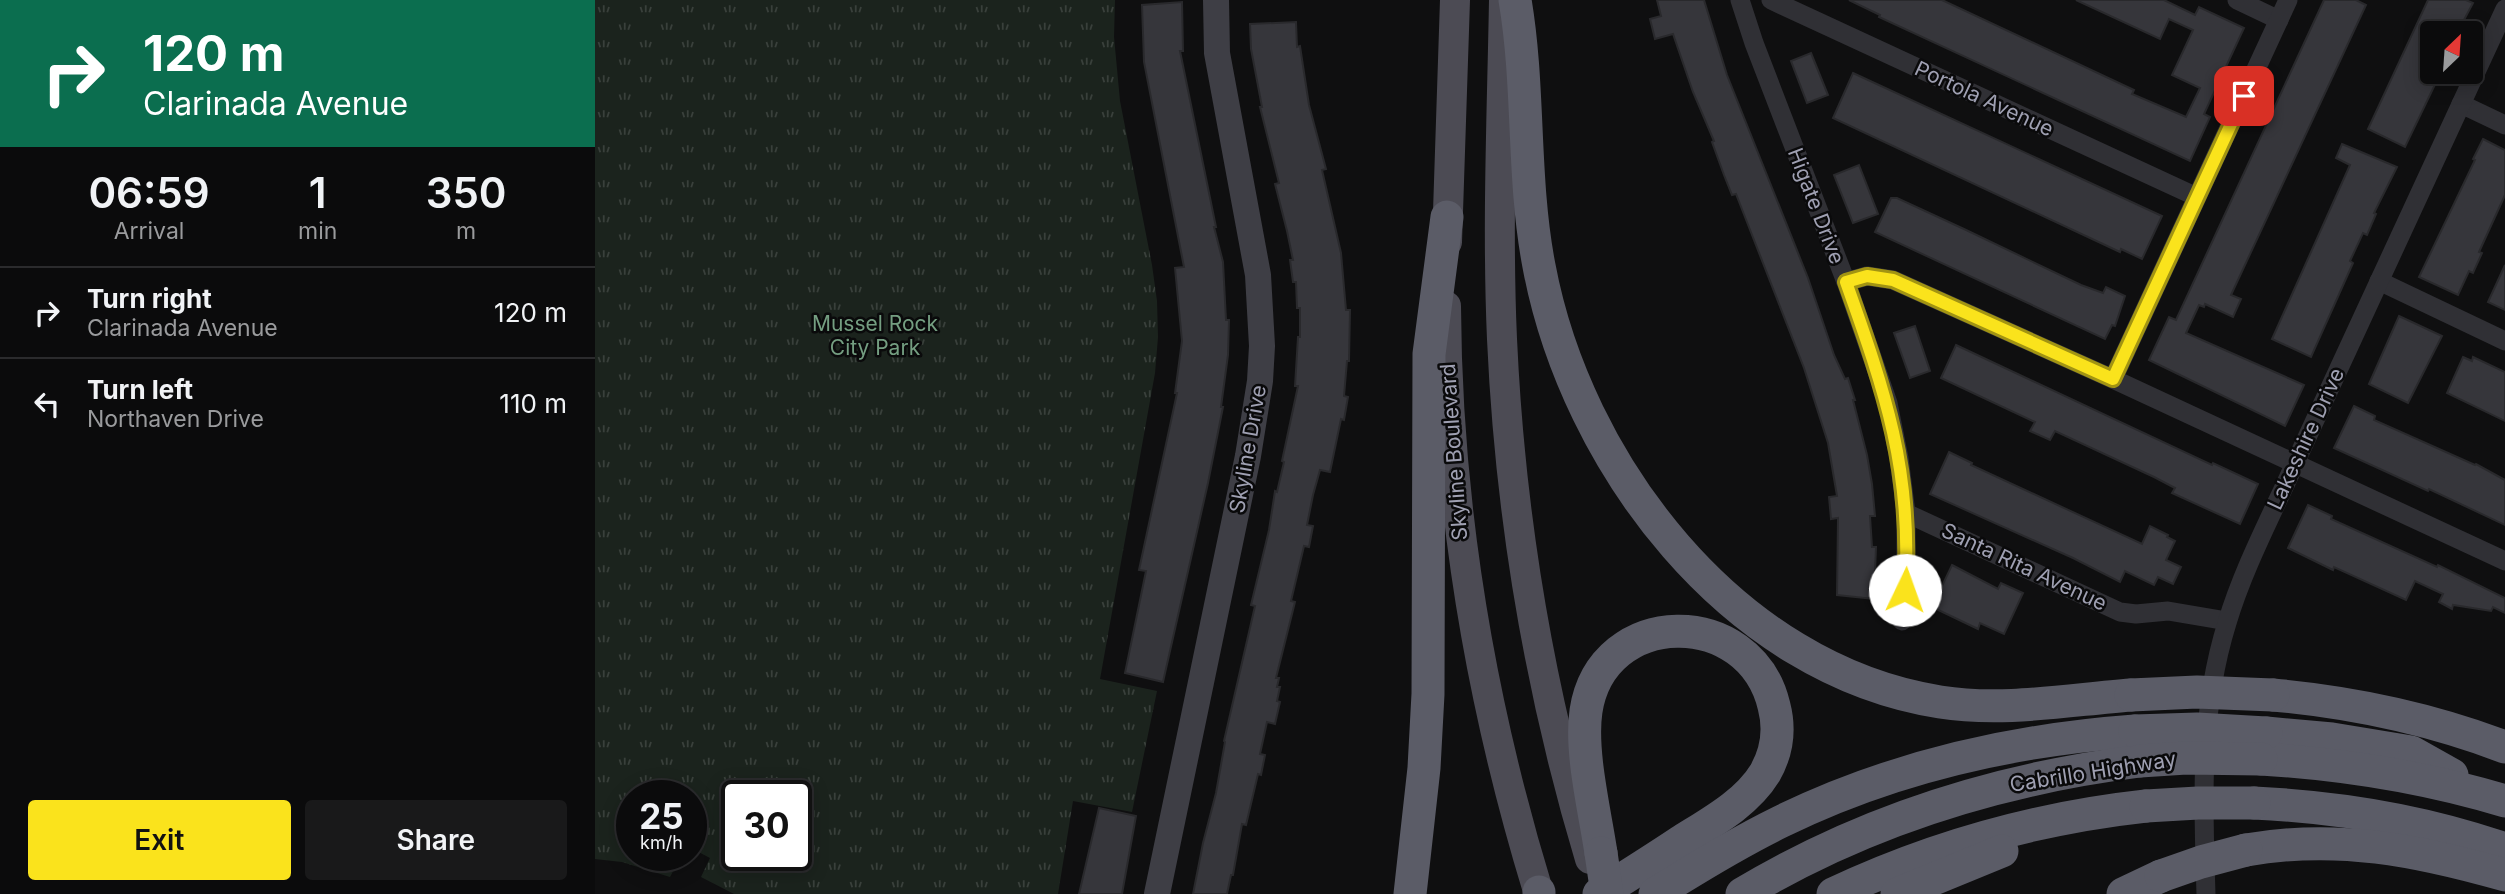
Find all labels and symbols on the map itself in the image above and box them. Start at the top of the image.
north arrow [2420,21,2483,84]
street label: Portola Avenue [1911,56,2057,142]
pin [2214,66,2274,126]
street label: Higate Drive [1783,144,1850,267]
park label: Mussel Rock City Park [812,311,939,360]
street label: Skyline Boulevard [1435,363,1472,541]
street label: Lakeshire Drive [2262,364,2349,514]
street label: Skyline Drive [1224,383,1271,515]
street label: Santa Rita Avenue [1938,517,2111,616]
position arrow [1868,553,1942,627]
street label: Cabrillo Highway [2008,746,2178,797]
speed limit sign: 30 [721,780,812,871]

